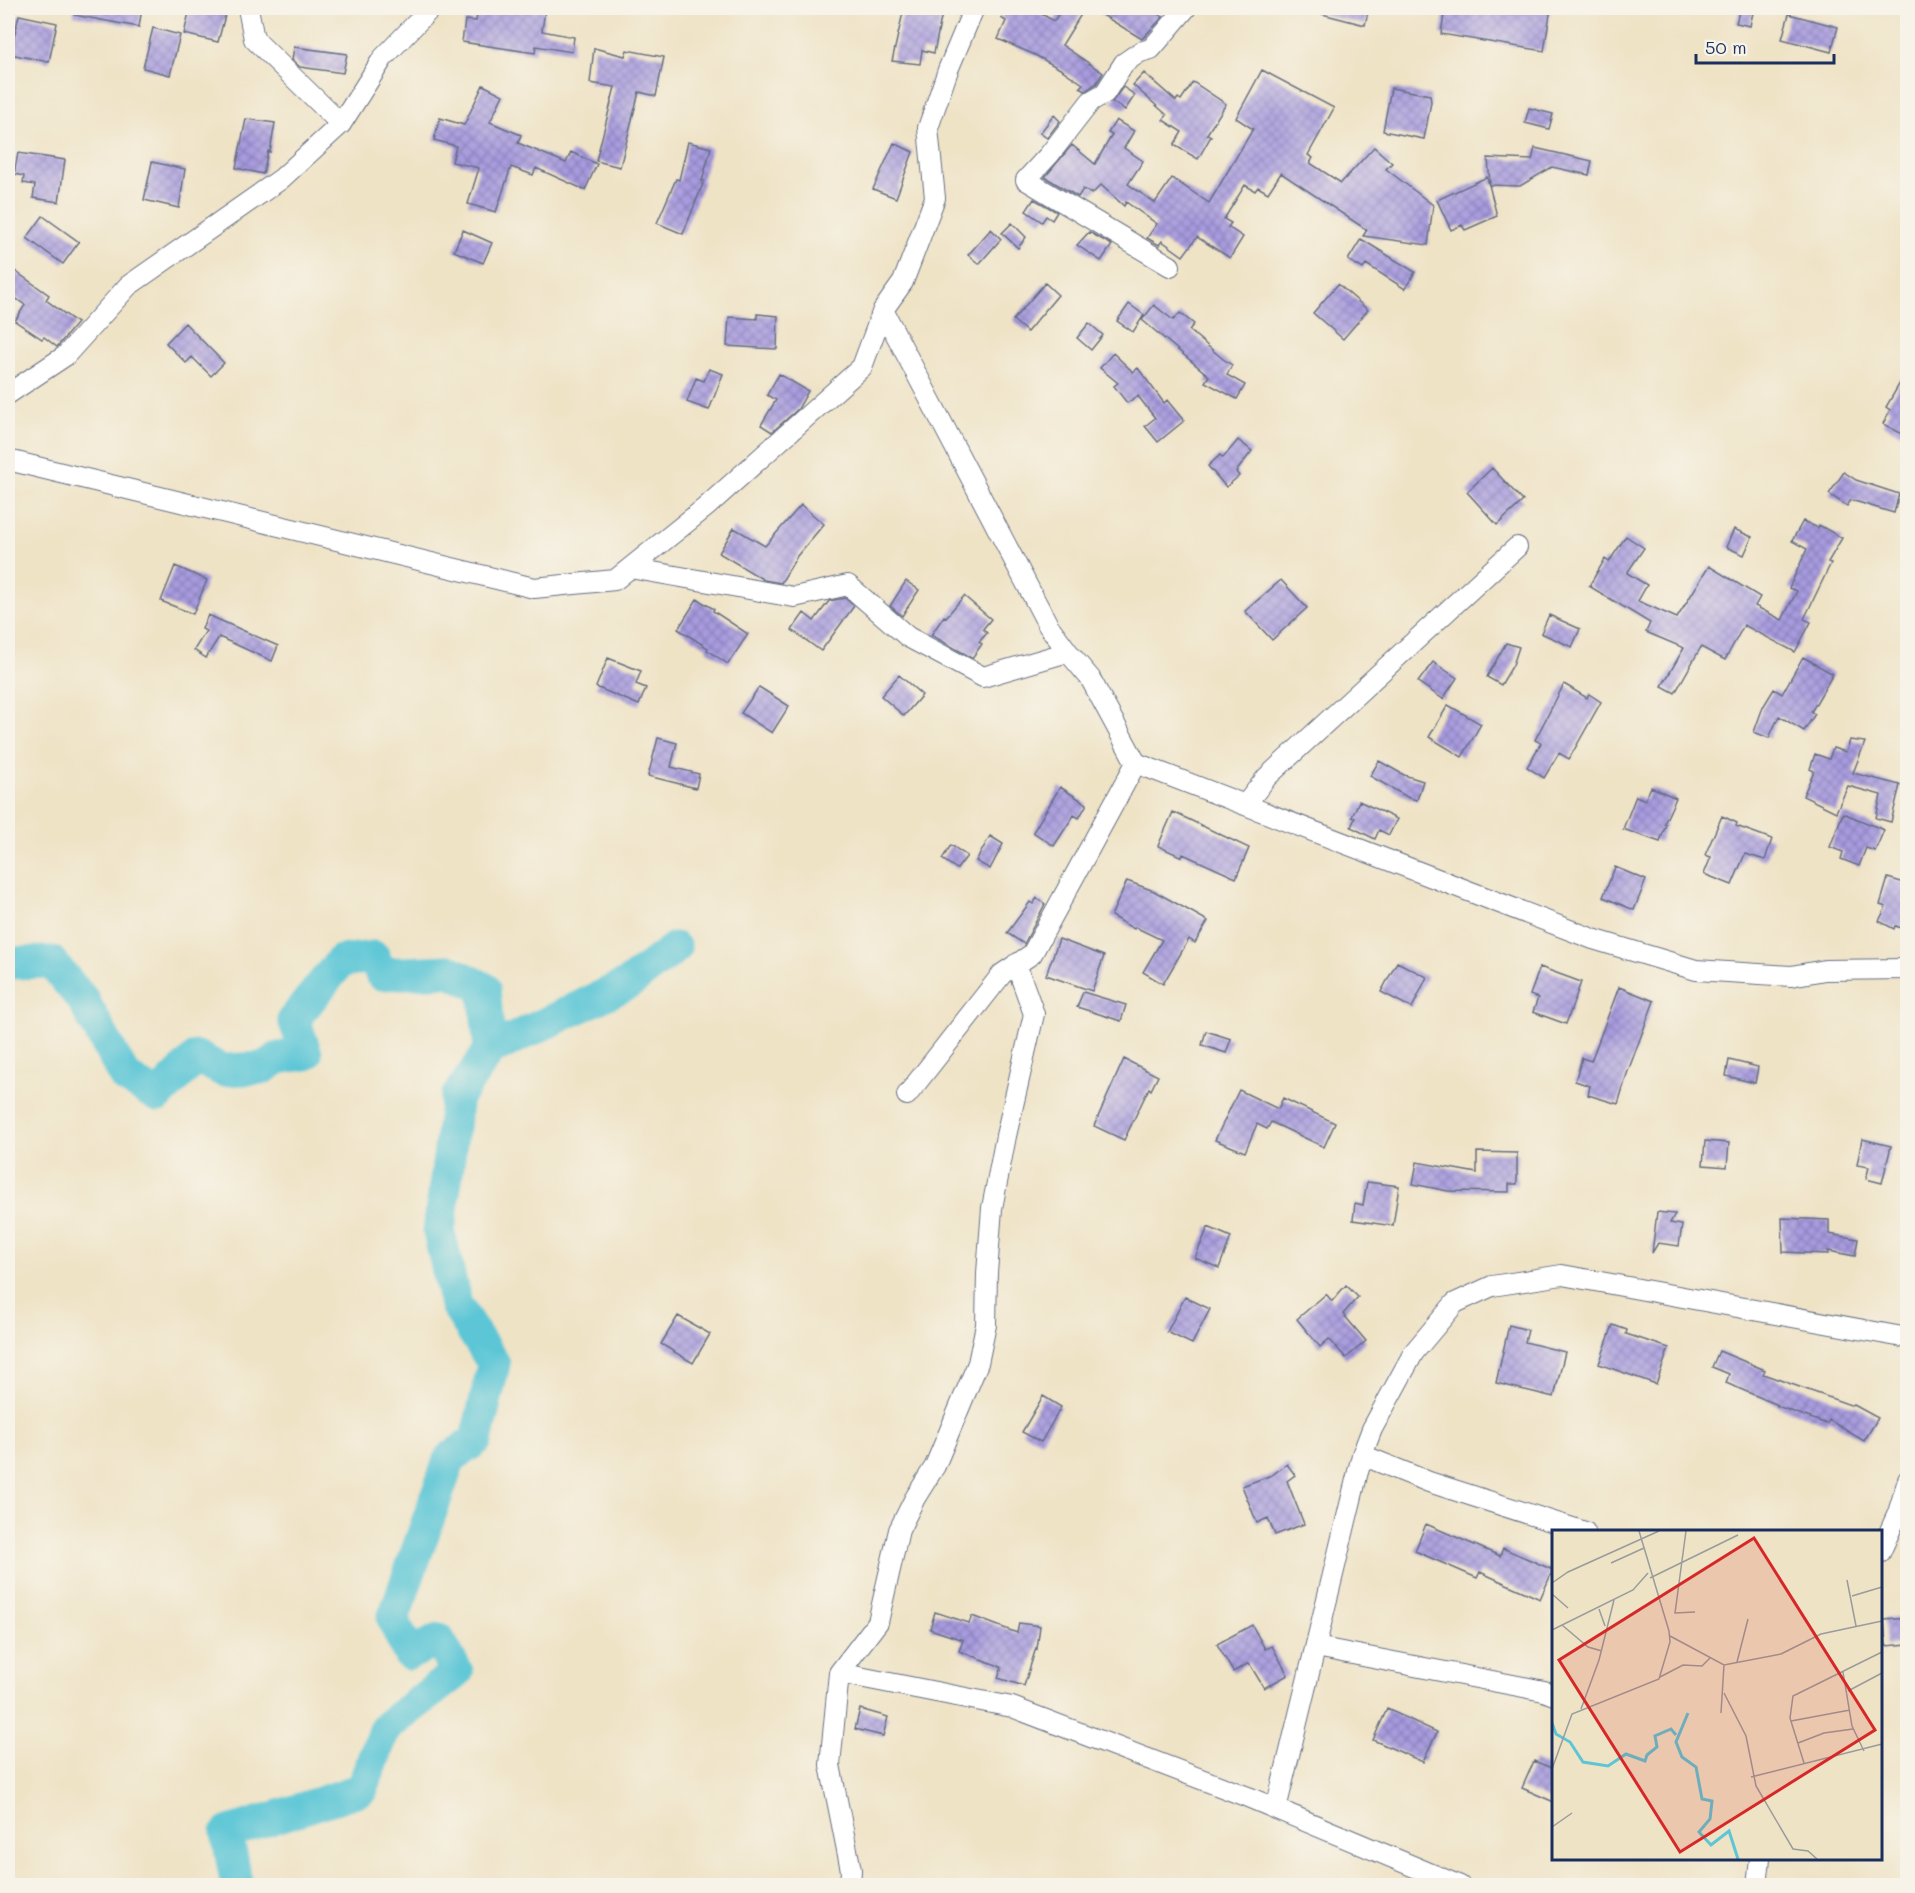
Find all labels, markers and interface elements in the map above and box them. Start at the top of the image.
scale bar [1696,27,1834,65]
text: 50 m [1705,35,1747,59]
inset map [1552,1530,1882,1860]

